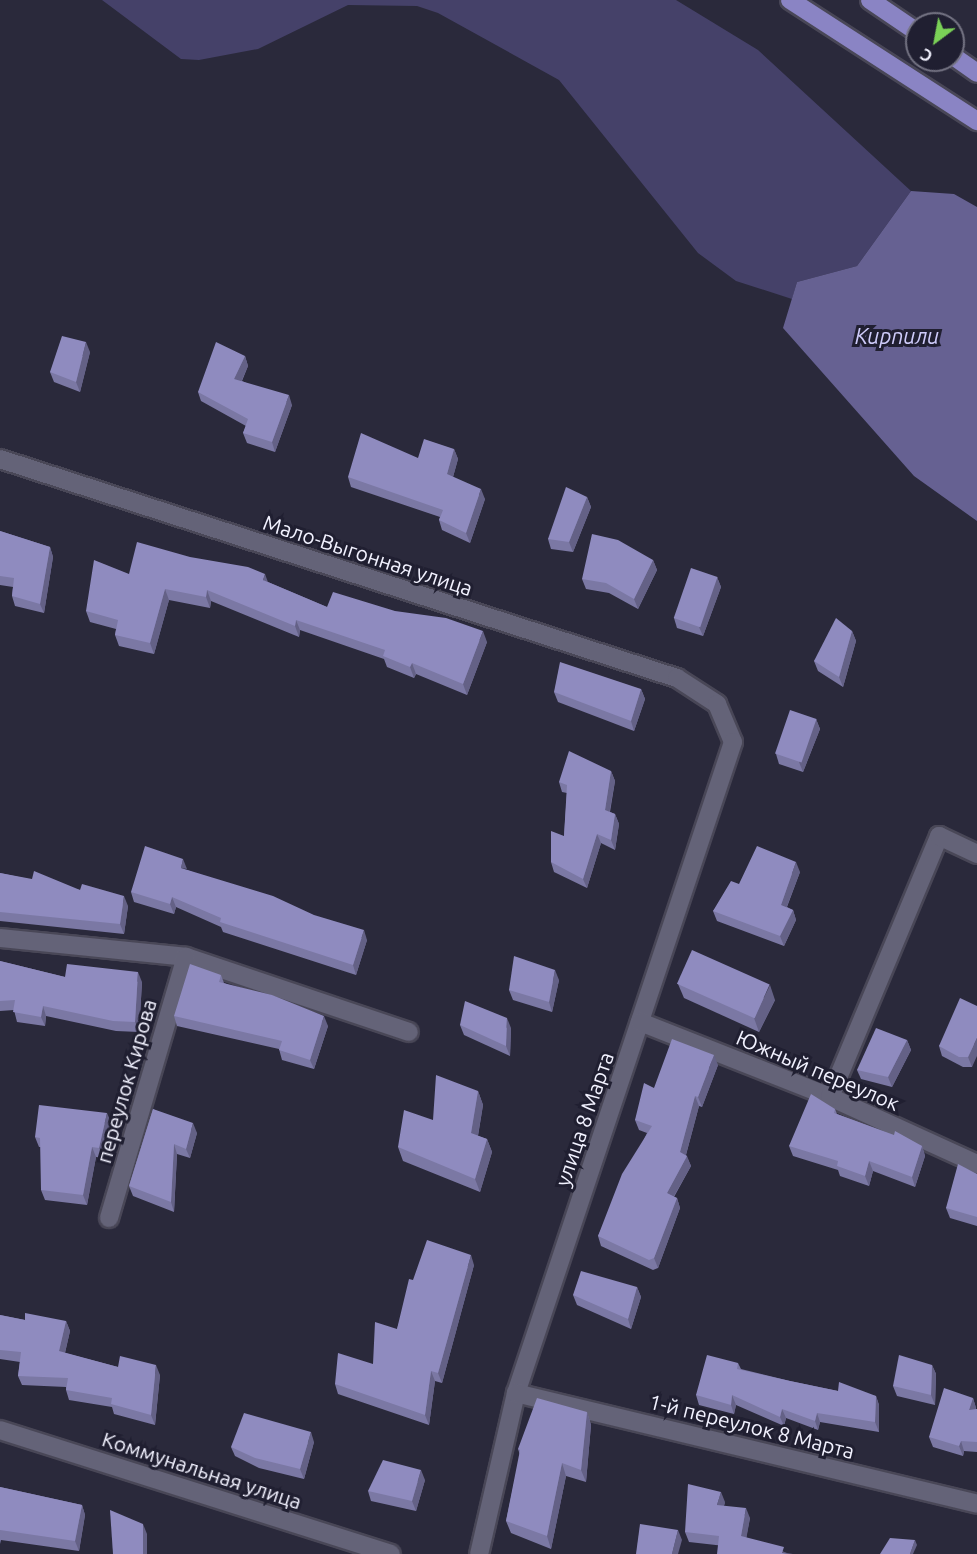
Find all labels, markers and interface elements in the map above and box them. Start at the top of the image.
north arrow [905,12,965,72]
text: С [917,45,936,66]
water label: Кирпили [855,323,939,349]
street label: Мало-Выгонная улица [260,509,476,601]
street label: переулок Кирова [91,996,161,1166]
street label: Южный переулок [733,1024,903,1116]
street label: улица 8 Марта [549,1049,619,1189]
street label: 1-й переулок 8 Марта [647,1388,857,1464]
street label: Коммунальная улица [99,1426,305,1514]

